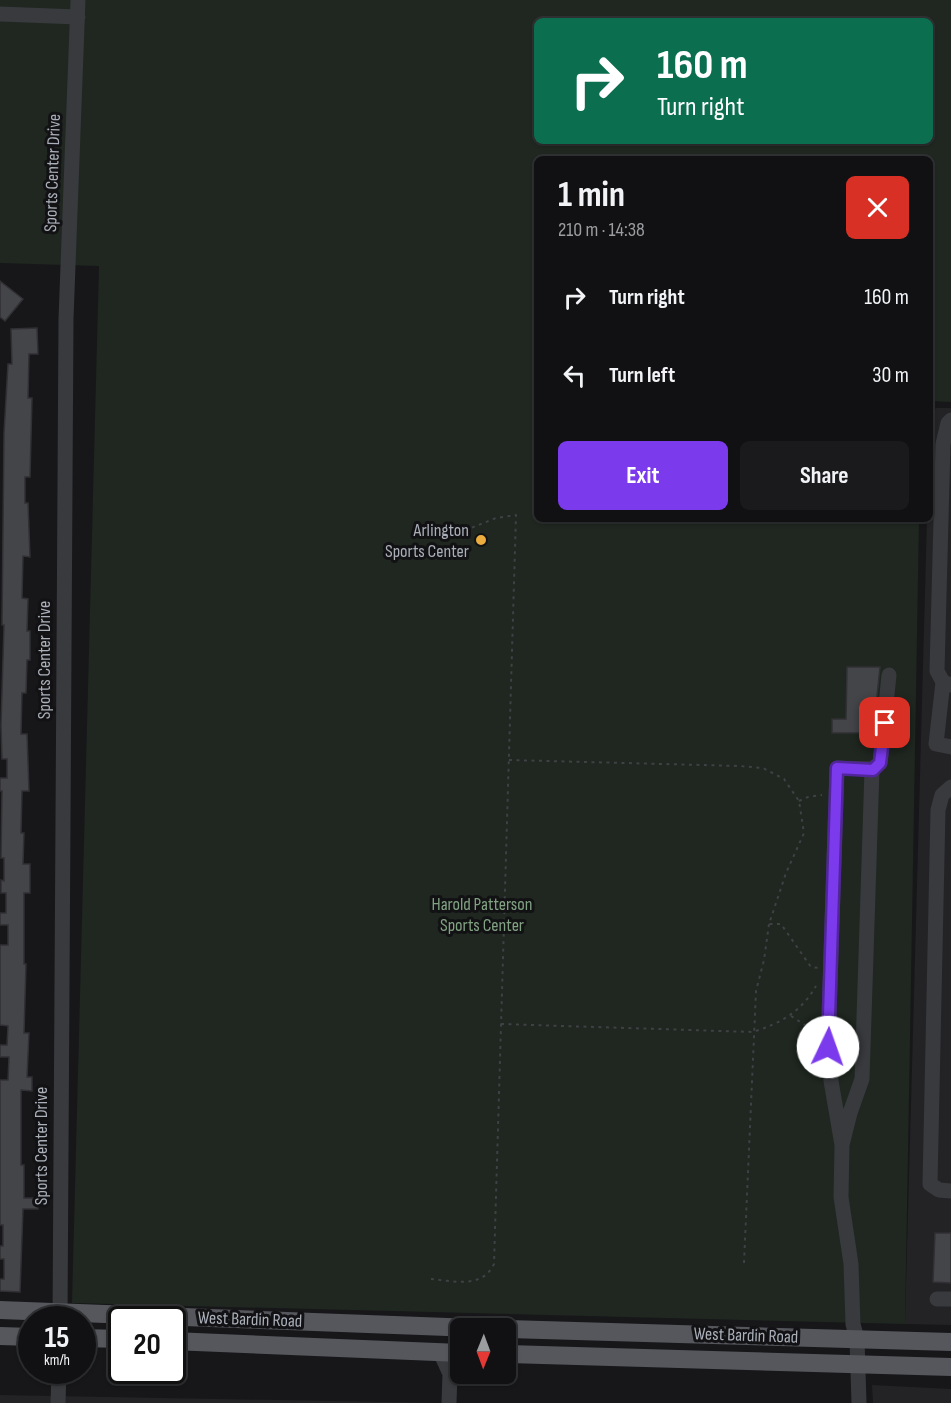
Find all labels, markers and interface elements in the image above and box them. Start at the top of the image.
text: 160 m [657,40,748,91]
icon: right [558,42,636,120]
text: Turn right [657,91,744,123]
street label: Sports Center Drive [40,113,65,233]
text: 1 min [558,174,625,217]
button: close [846,176,909,239]
text: 210 m · 14:38 [558,218,645,242]
icon: right [558,281,591,314]
text: Turn right [609,284,685,311]
text: 160 m [864,284,909,311]
icon: left [558,359,591,392]
text: Turn left [609,362,675,389]
text: 30 m [872,362,909,389]
button: Exit [558,441,728,510]
button: Share [740,441,909,510]
place label: Arlington Sports Center [385,520,469,562]
marker: Arlington Sports Center [474,533,488,547]
street label: Sports Center Drive [34,601,55,719]
pin [859,697,910,748]
icon: arrive [868,706,901,739]
park label: Harold Patterson Sports Center [431,894,533,936]
position arrow [796,1015,860,1079]
street label: Sports Center Drive [31,1087,52,1205]
speed limit sign: 20 [108,1306,186,1384]
street label: West Bardin Road [197,1307,303,1332]
north arrow [450,1318,516,1384]
map controls [450,1318,516,1384]
text: 15 [45,1320,70,1356]
street label: West Bardin Road [693,1323,799,1348]
text: km/h [44,1351,70,1370]

